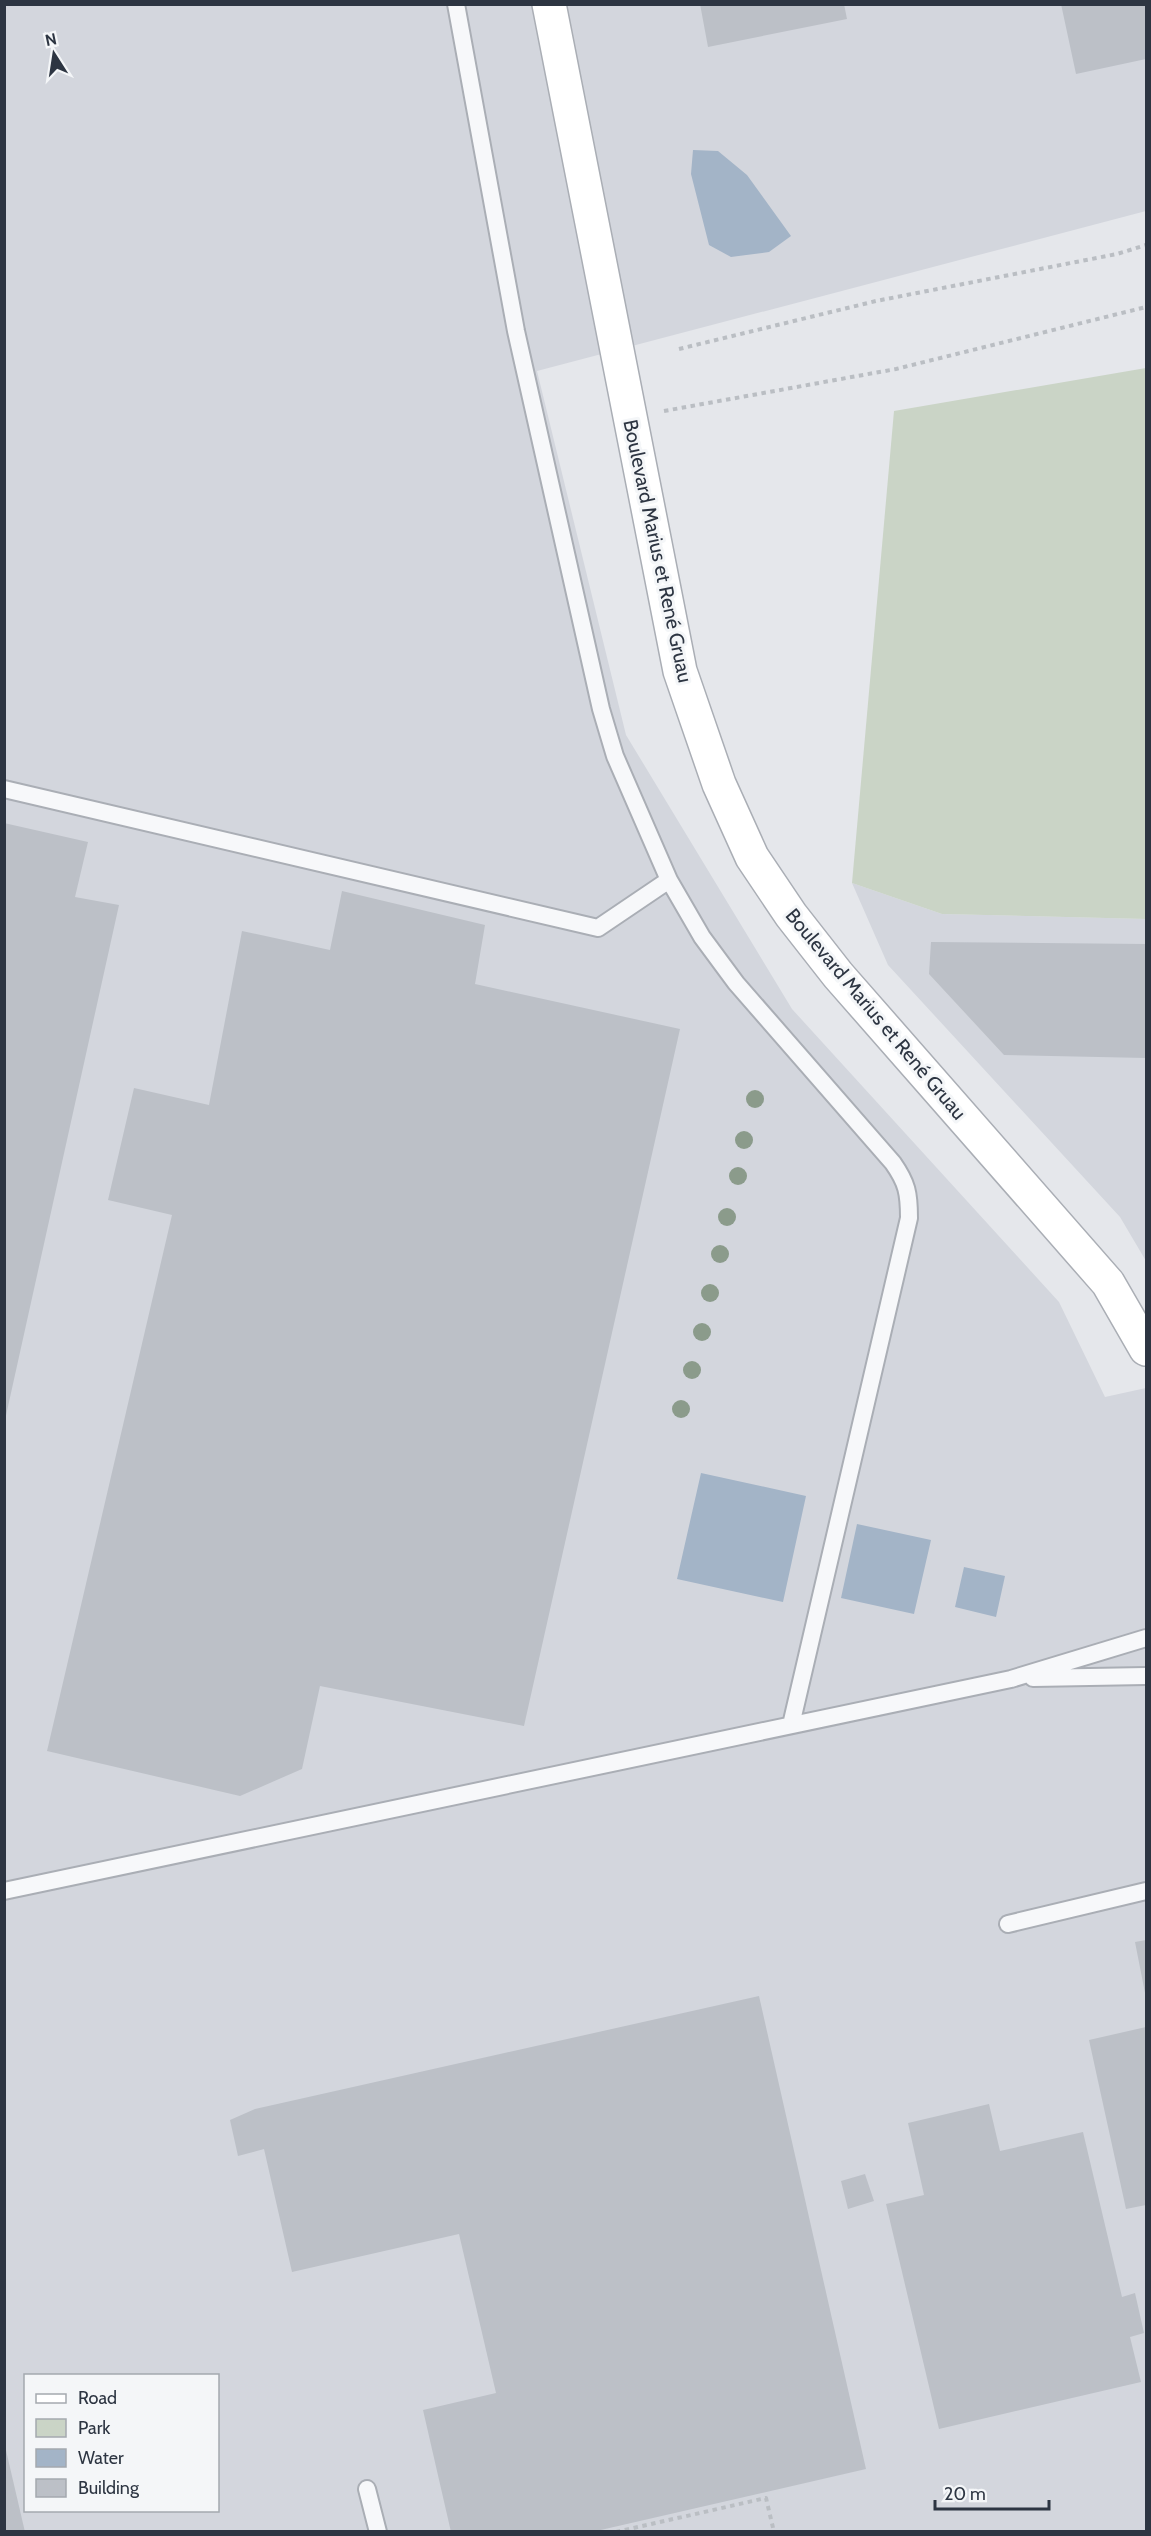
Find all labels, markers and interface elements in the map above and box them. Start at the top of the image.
north arrow [24,24,84,84]
text: N [43,29,58,50]
street label: Boulevard Marius et René Gruau [618,417,698,685]
street label: Boulevard Marius et René Gruau [781,904,971,1124]
legend [24,2374,219,2512]
text: Road [78,2387,117,2409]
text: Park [78,2417,111,2439]
text: Water [78,2447,124,2469]
scale bar [935,2473,1049,2511]
text: Building [78,2477,140,2499]
text: 20 m [944,2483,986,2505]

